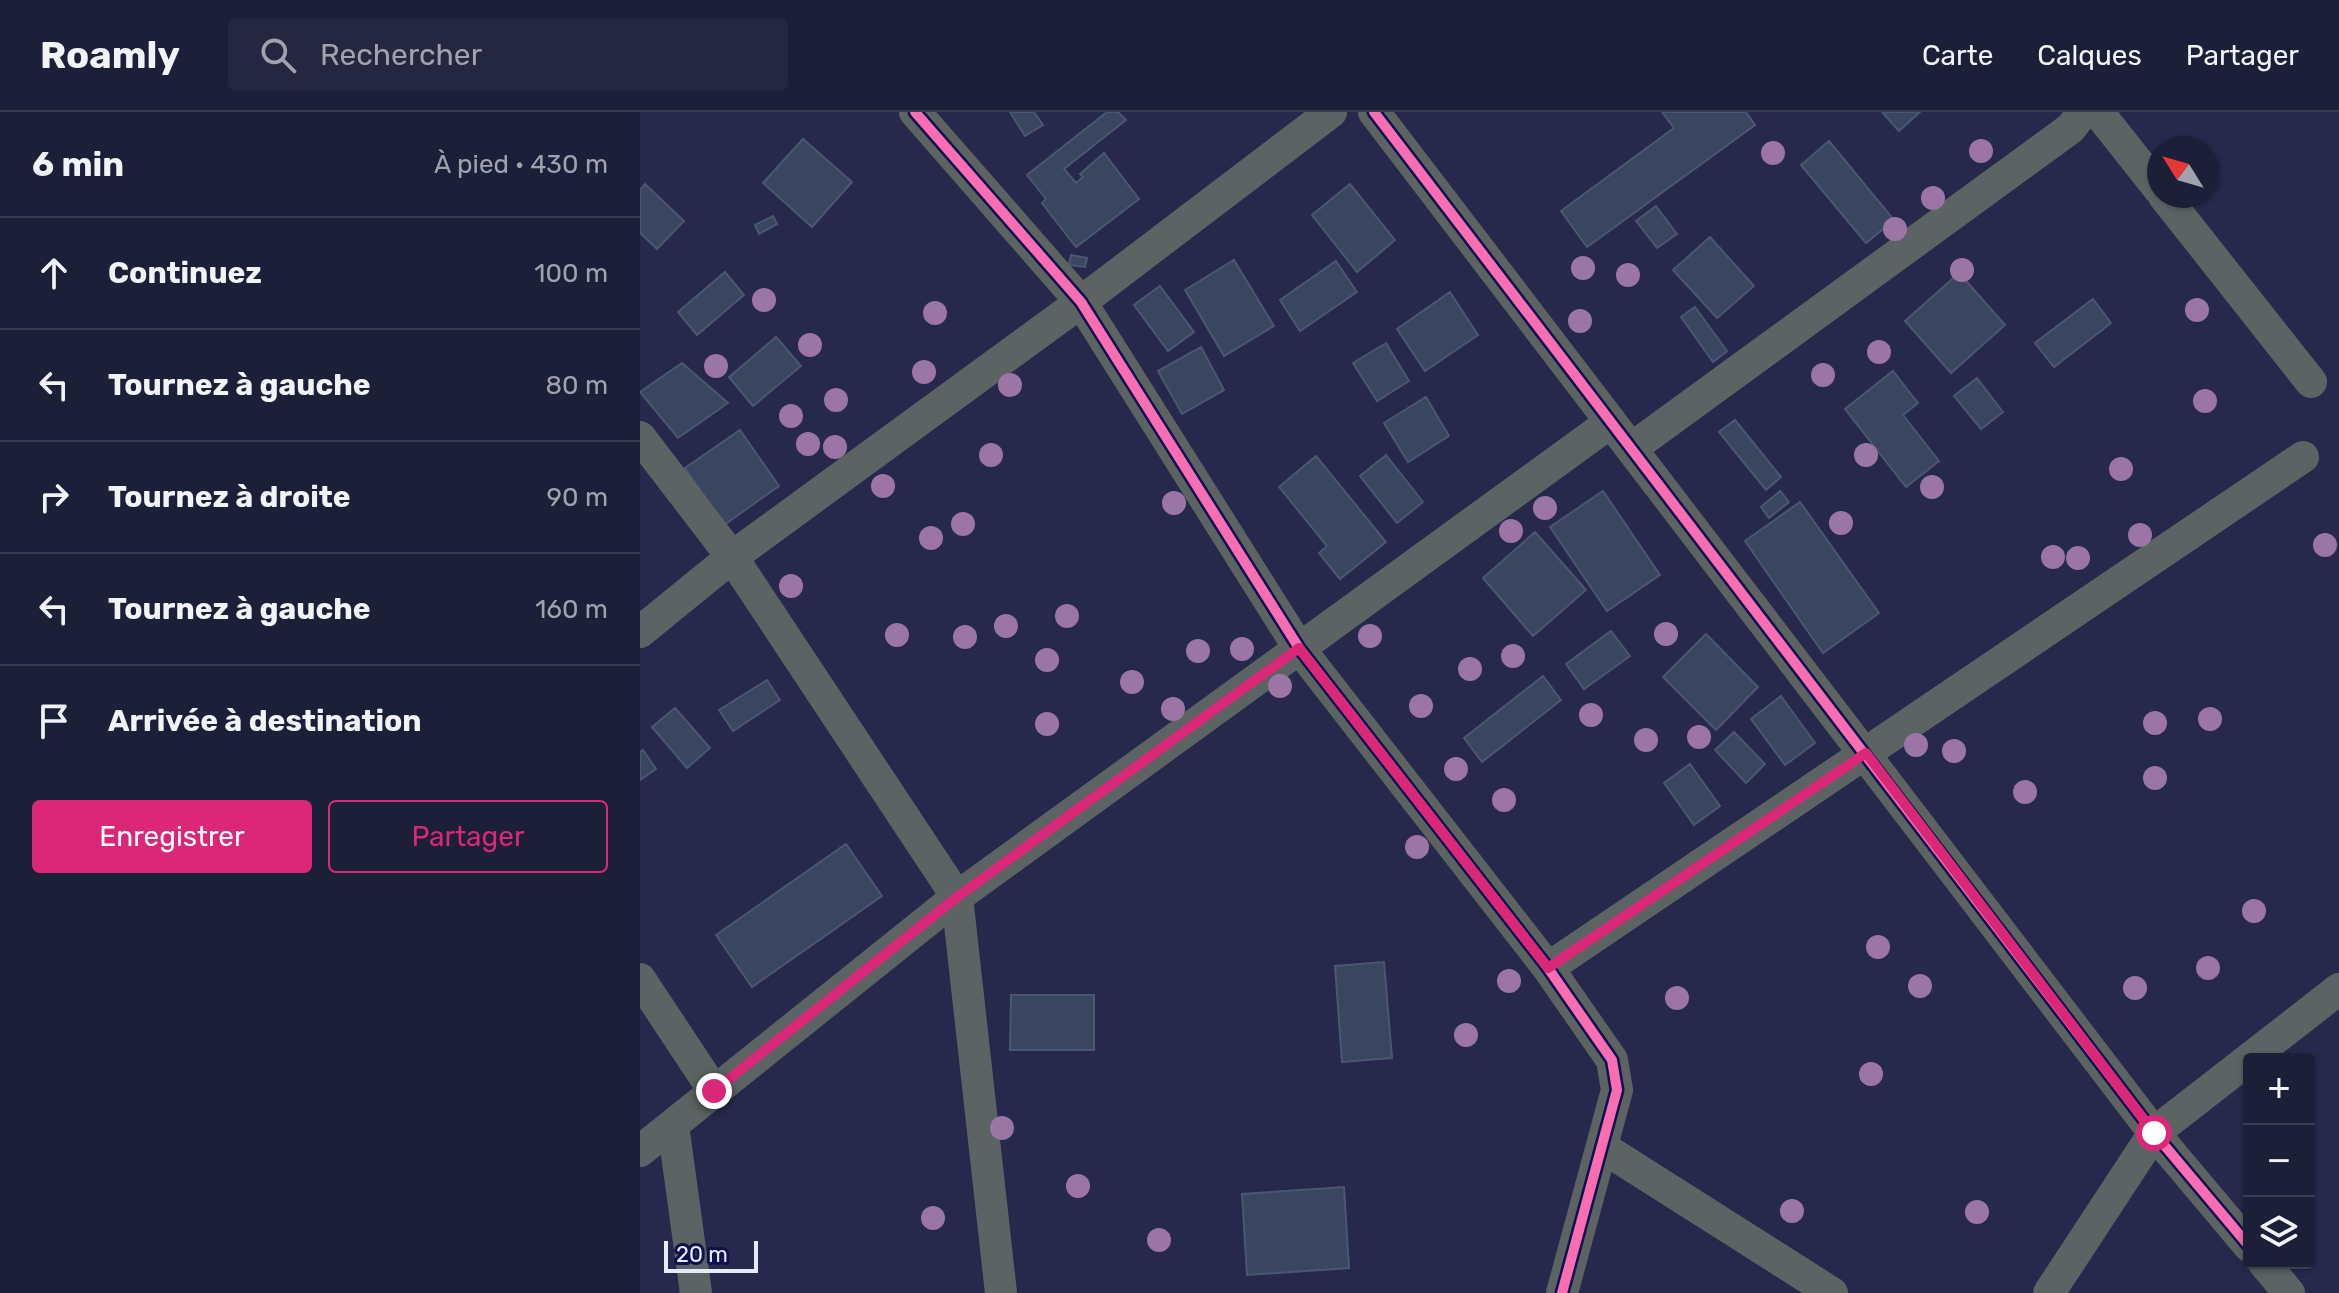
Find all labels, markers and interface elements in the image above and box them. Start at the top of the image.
search box [228,19,788,91]
text: Roamly [40,32,180,78]
icon: search [256,33,300,77]
text: Rechercher [320,37,482,73]
text: Carte [1922,39,1993,72]
text: Calques [2037,39,2142,72]
text: Partager [2186,39,2299,72]
north arrow [2147,136,2219,208]
text: 6 min [32,144,124,185]
text: À pied · 430 m [434,149,608,180]
icon: ahead [32,251,76,295]
text: Continuez [108,255,262,291]
text: 100 m [534,258,608,289]
icon: left [32,363,76,407]
text: Tournez à gauche [108,367,371,403]
text: 80 m [545,370,608,401]
icon: right [32,475,76,519]
text: Tournez à droite [108,479,351,515]
text: 90 m [547,482,608,513]
icon: left [32,587,76,631]
text: Tournez à gauche [108,591,371,627]
text: 160 m [535,594,608,625]
icon: arrive [32,699,76,743]
text: Arrivée à destination [108,703,422,739]
button: Enregistrer [32,800,312,873]
button: Partager [328,800,608,873]
map controls [2243,1053,2315,1269]
button: + [2243,1053,2315,1125]
route end [696,1073,732,1109]
route start [2136,1115,2172,1151]
button: − [2243,1125,2315,1197]
button: layers [2243,1197,2315,1269]
scale bar [664,1237,758,1273]
text: 20 m [676,1241,728,1268]

